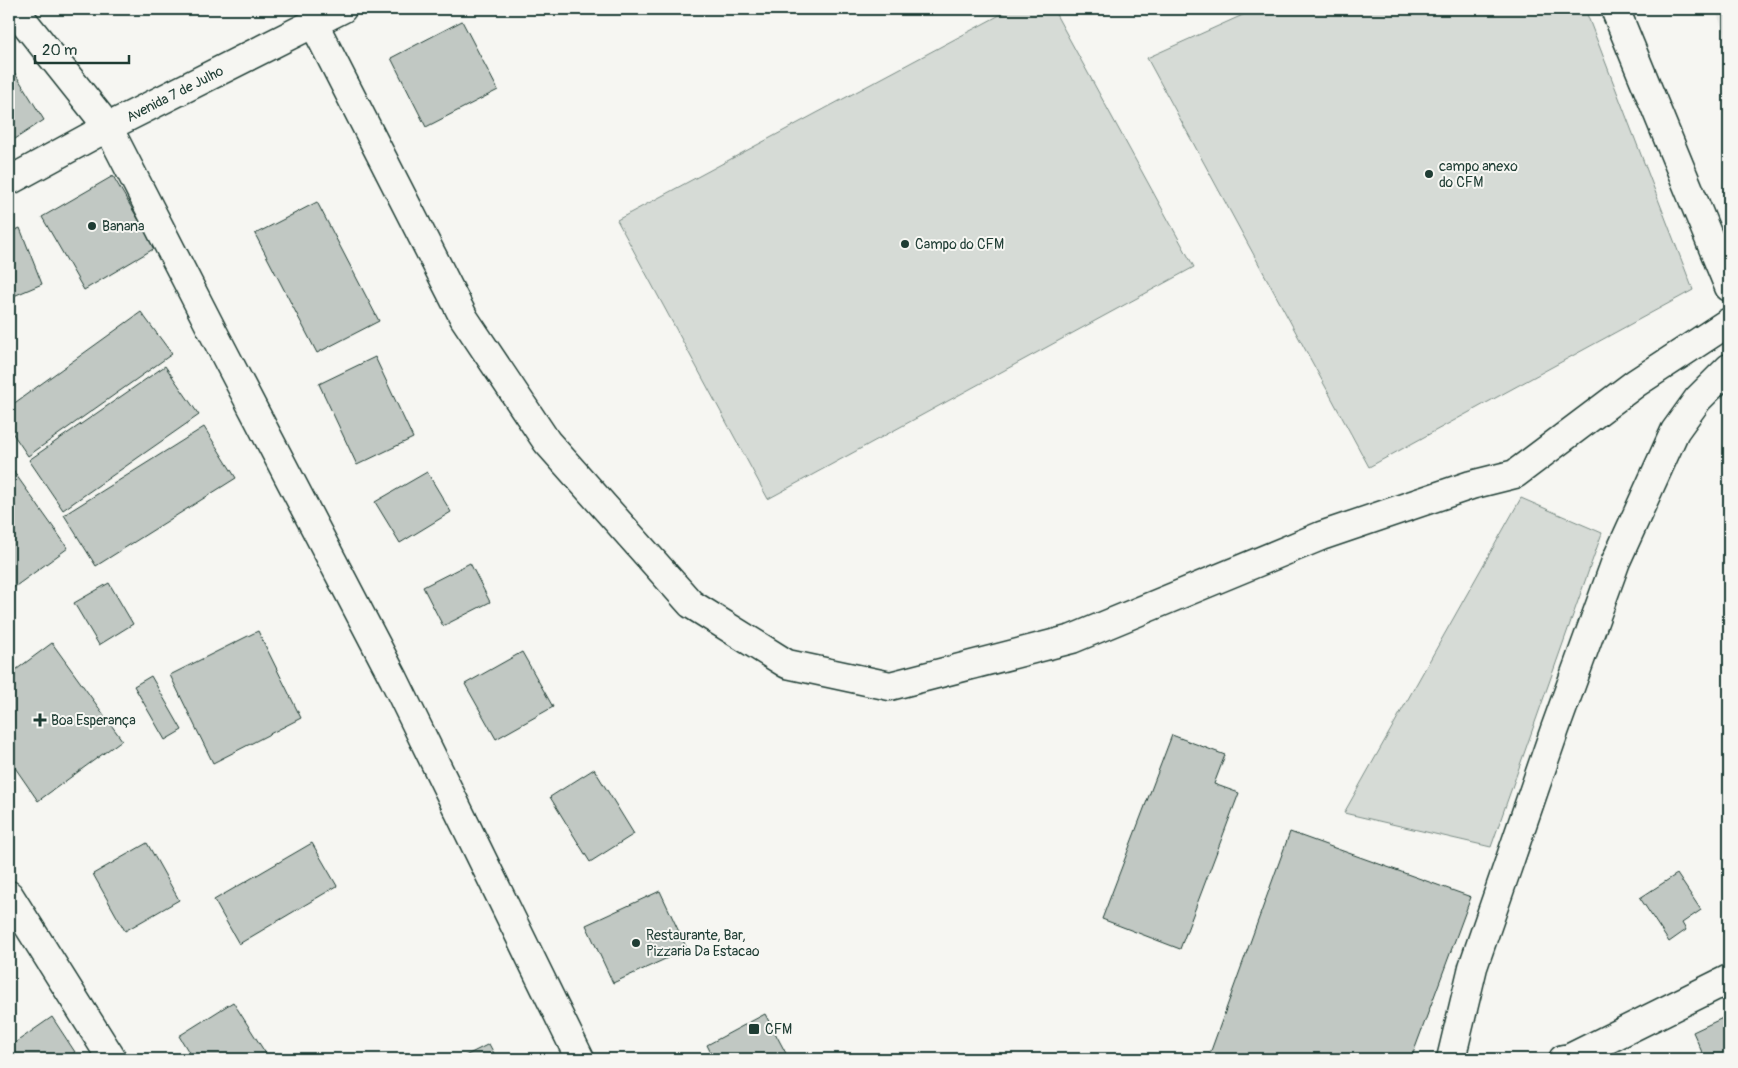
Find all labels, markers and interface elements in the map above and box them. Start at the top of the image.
scale bar [35,32,129,64]
text: 20 m [42,41,77,60]
street label: Avenida 7 de Julho [124,62,227,126]
place label: campo anexo do CFM [1439,158,1518,191]
marker: campo anexo do CFM [1423,168,1435,180]
place label: Banana [102,218,144,235]
marker: Banana [86,220,98,232]
place label: Campo do CFM [915,236,1004,253]
marker: Campo do CFM [899,238,911,250]
place label: Boa Esperança [51,712,136,729]
marker: Boa Esperança [33,713,47,727]
place label: Restaurante, Bar, Pizzaria Da Estacao [646,927,760,960]
marker: Restaurante, Bar, Pizzaria Da Estacao [630,937,642,949]
place label: CFM [765,1021,792,1038]
marker: CFM [747,1022,761,1036]

